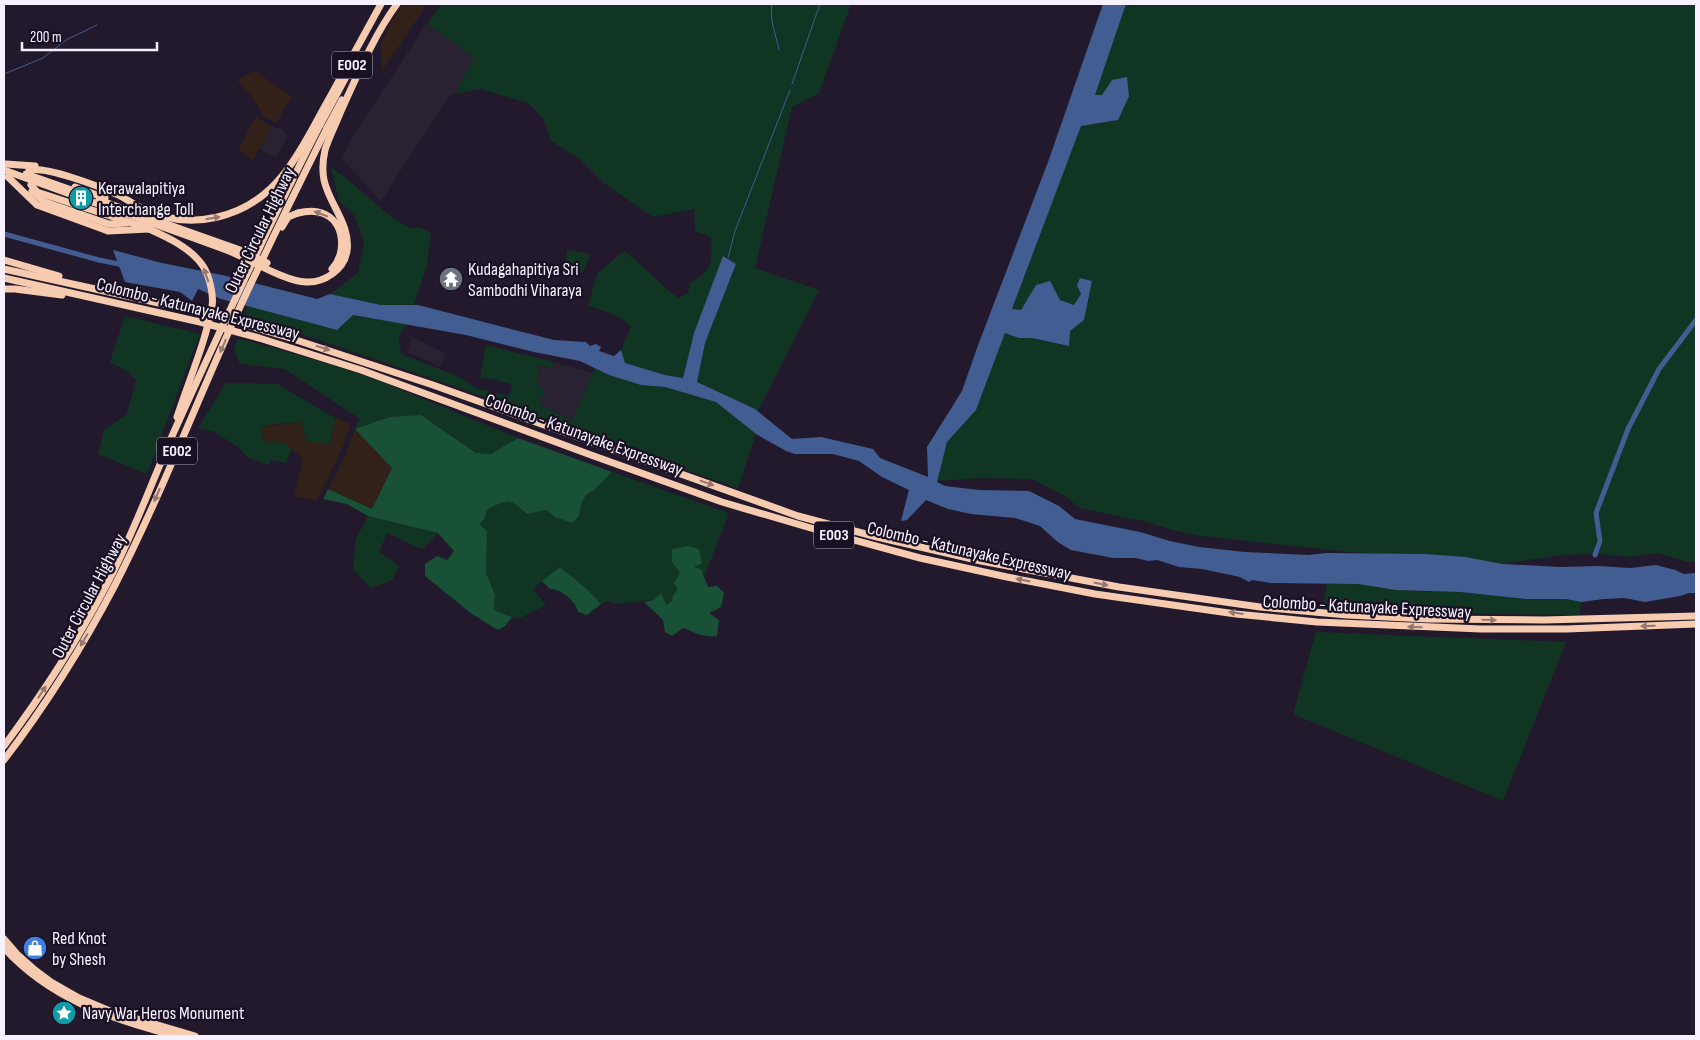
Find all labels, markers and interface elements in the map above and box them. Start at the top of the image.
scale bar [22,20,158,52]
text: 200 m [30,28,62,47]
road number: E002 [332,52,372,78]
street label: Outer Circular Highway [220,163,300,297]
place label: Kerawalapitiya Interchange Toll [98,178,194,220]
building icon: Kerawalapitiya Interchange Toll [68,185,94,211]
one-way arrow [313,210,328,218]
one-way arrow [205,214,221,222]
place label: Kudagahapitiya Sri Sambodhi Viharaya [468,259,582,301]
temple icon: Kudagahapitiya Sri Sambodhi Viharaya [438,266,464,292]
one-way arrow [202,267,209,282]
street label: Colombo - Katunayake Expressway [94,274,302,344]
one-way arrow [218,339,226,353]
one-way arrow [315,345,330,352]
street label: Colombo - Katunayake Expressway [482,389,686,481]
road number: E002 [157,438,197,464]
one-way arrow [700,479,715,487]
one-way arrow [153,488,161,502]
street label: Colombo - Katunayake Expressway [865,517,1073,585]
road number: E003 [814,522,854,548]
street label: Outer Circular Highway [47,530,131,662]
one-way arrow [1016,576,1031,584]
one-way arrow [1093,580,1109,588]
street label: Colombo - Katunayake Expressway [1262,591,1472,623]
one-way arrow [1227,609,1243,617]
one-way arrow [1481,616,1497,624]
one-way arrow [1639,622,1655,630]
one-way arrow [1407,623,1423,631]
one-way arrow [80,633,89,646]
one-way arrow [37,686,47,699]
place label: Red Knot by Shesh [52,928,107,970]
shop icon: Red Knot by Shesh [22,935,48,961]
place icon: Navy War Heros Monument [51,1000,77,1026]
place label: Navy War Heros Monument [82,1003,245,1024]

